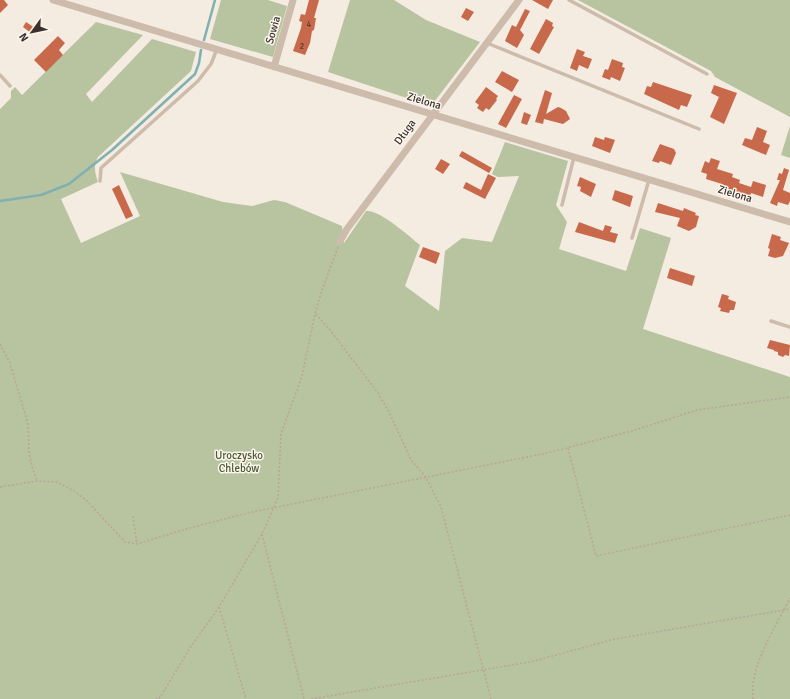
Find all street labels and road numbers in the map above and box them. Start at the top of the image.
street label: Sowia [263,14,283,45]
street label: Zielona [405,90,443,112]
street label: Długa [391,116,419,147]
street label: Zielona [716,183,754,205]

